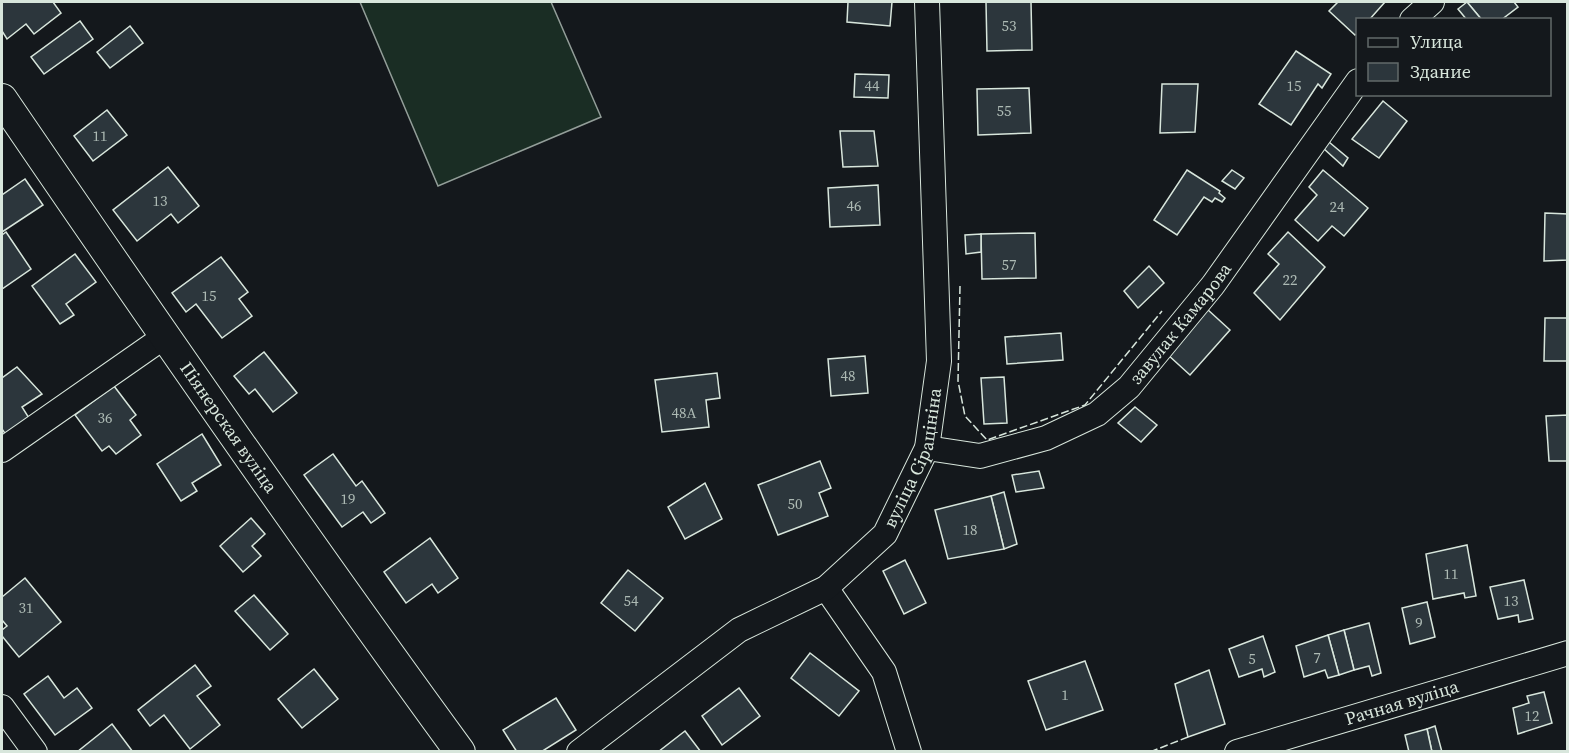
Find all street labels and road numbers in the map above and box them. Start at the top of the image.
street label: завулак Камарова [1123,257,1238,389]
street label: Піянерская вуліца [174,357,284,498]
street label: вуліца Сірацініна [877,385,947,532]
street label: Рачная вуліца [1342,673,1462,731]

